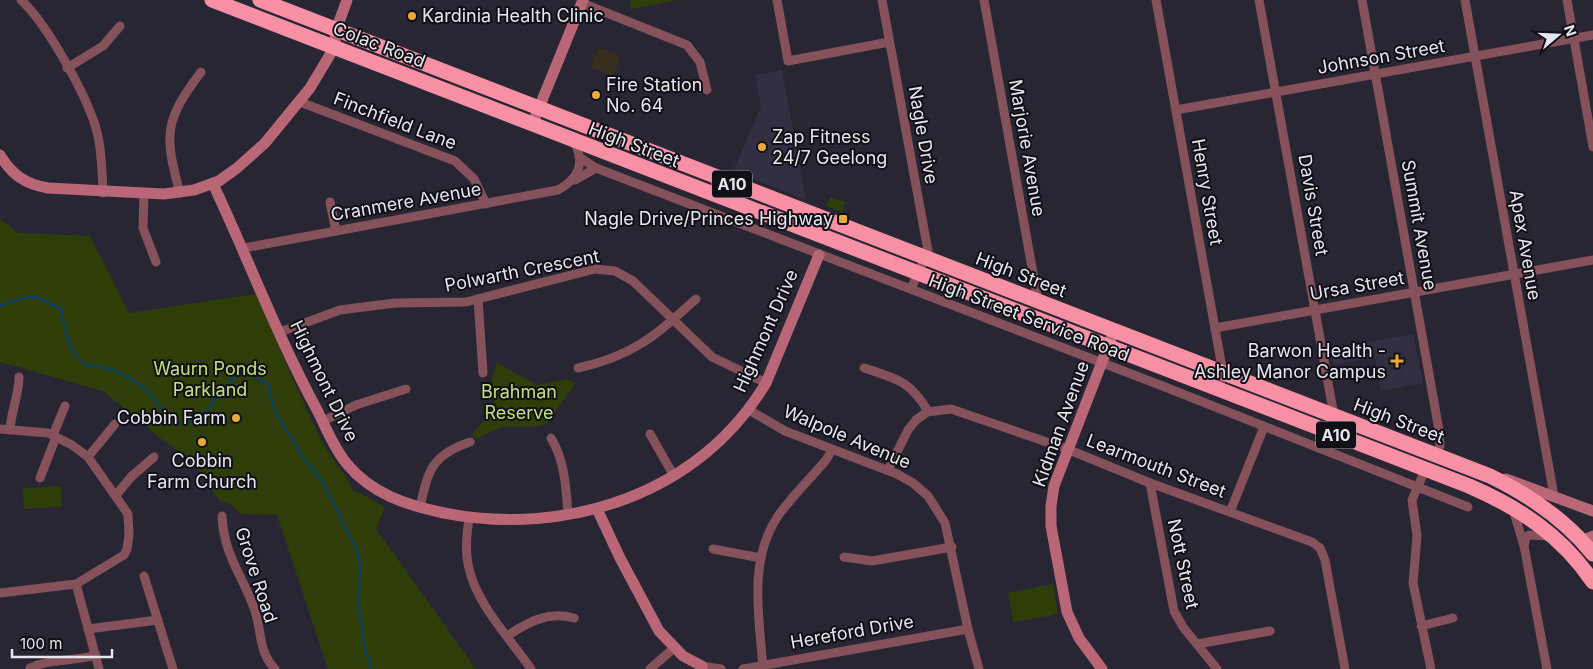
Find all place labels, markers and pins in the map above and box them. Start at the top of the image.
place label: Kardinia Health Clinic [422,5,604,26]
marker: Kardinia Health Clinic [406,10,418,22]
place label: Fire Station No. 64 [606,74,702,116]
marker: Fire Station No. 64 [590,89,602,101]
place label: Zap Fitness 24/7 Geelong [772,126,887,168]
marker: Zap Fitness 24/7 Geelong [756,141,768,153]
place label: Nagle Drive/Princes Highway [584,208,833,229]
marker: Nagle Drive/Princes Highway [837,213,849,225]
place label: Barwon Health - Ashley Manor Campus [1194,340,1386,382]
marker: Barwon Health - Ashley Manor Campus [1390,354,1404,368]
place label: Cobbin Farm [117,407,226,428]
marker: Cobbin Farm [230,412,242,424]
marker: Cobbin Farm Church [196,436,208,448]
place label: Cobbin Farm Church [147,450,257,492]

